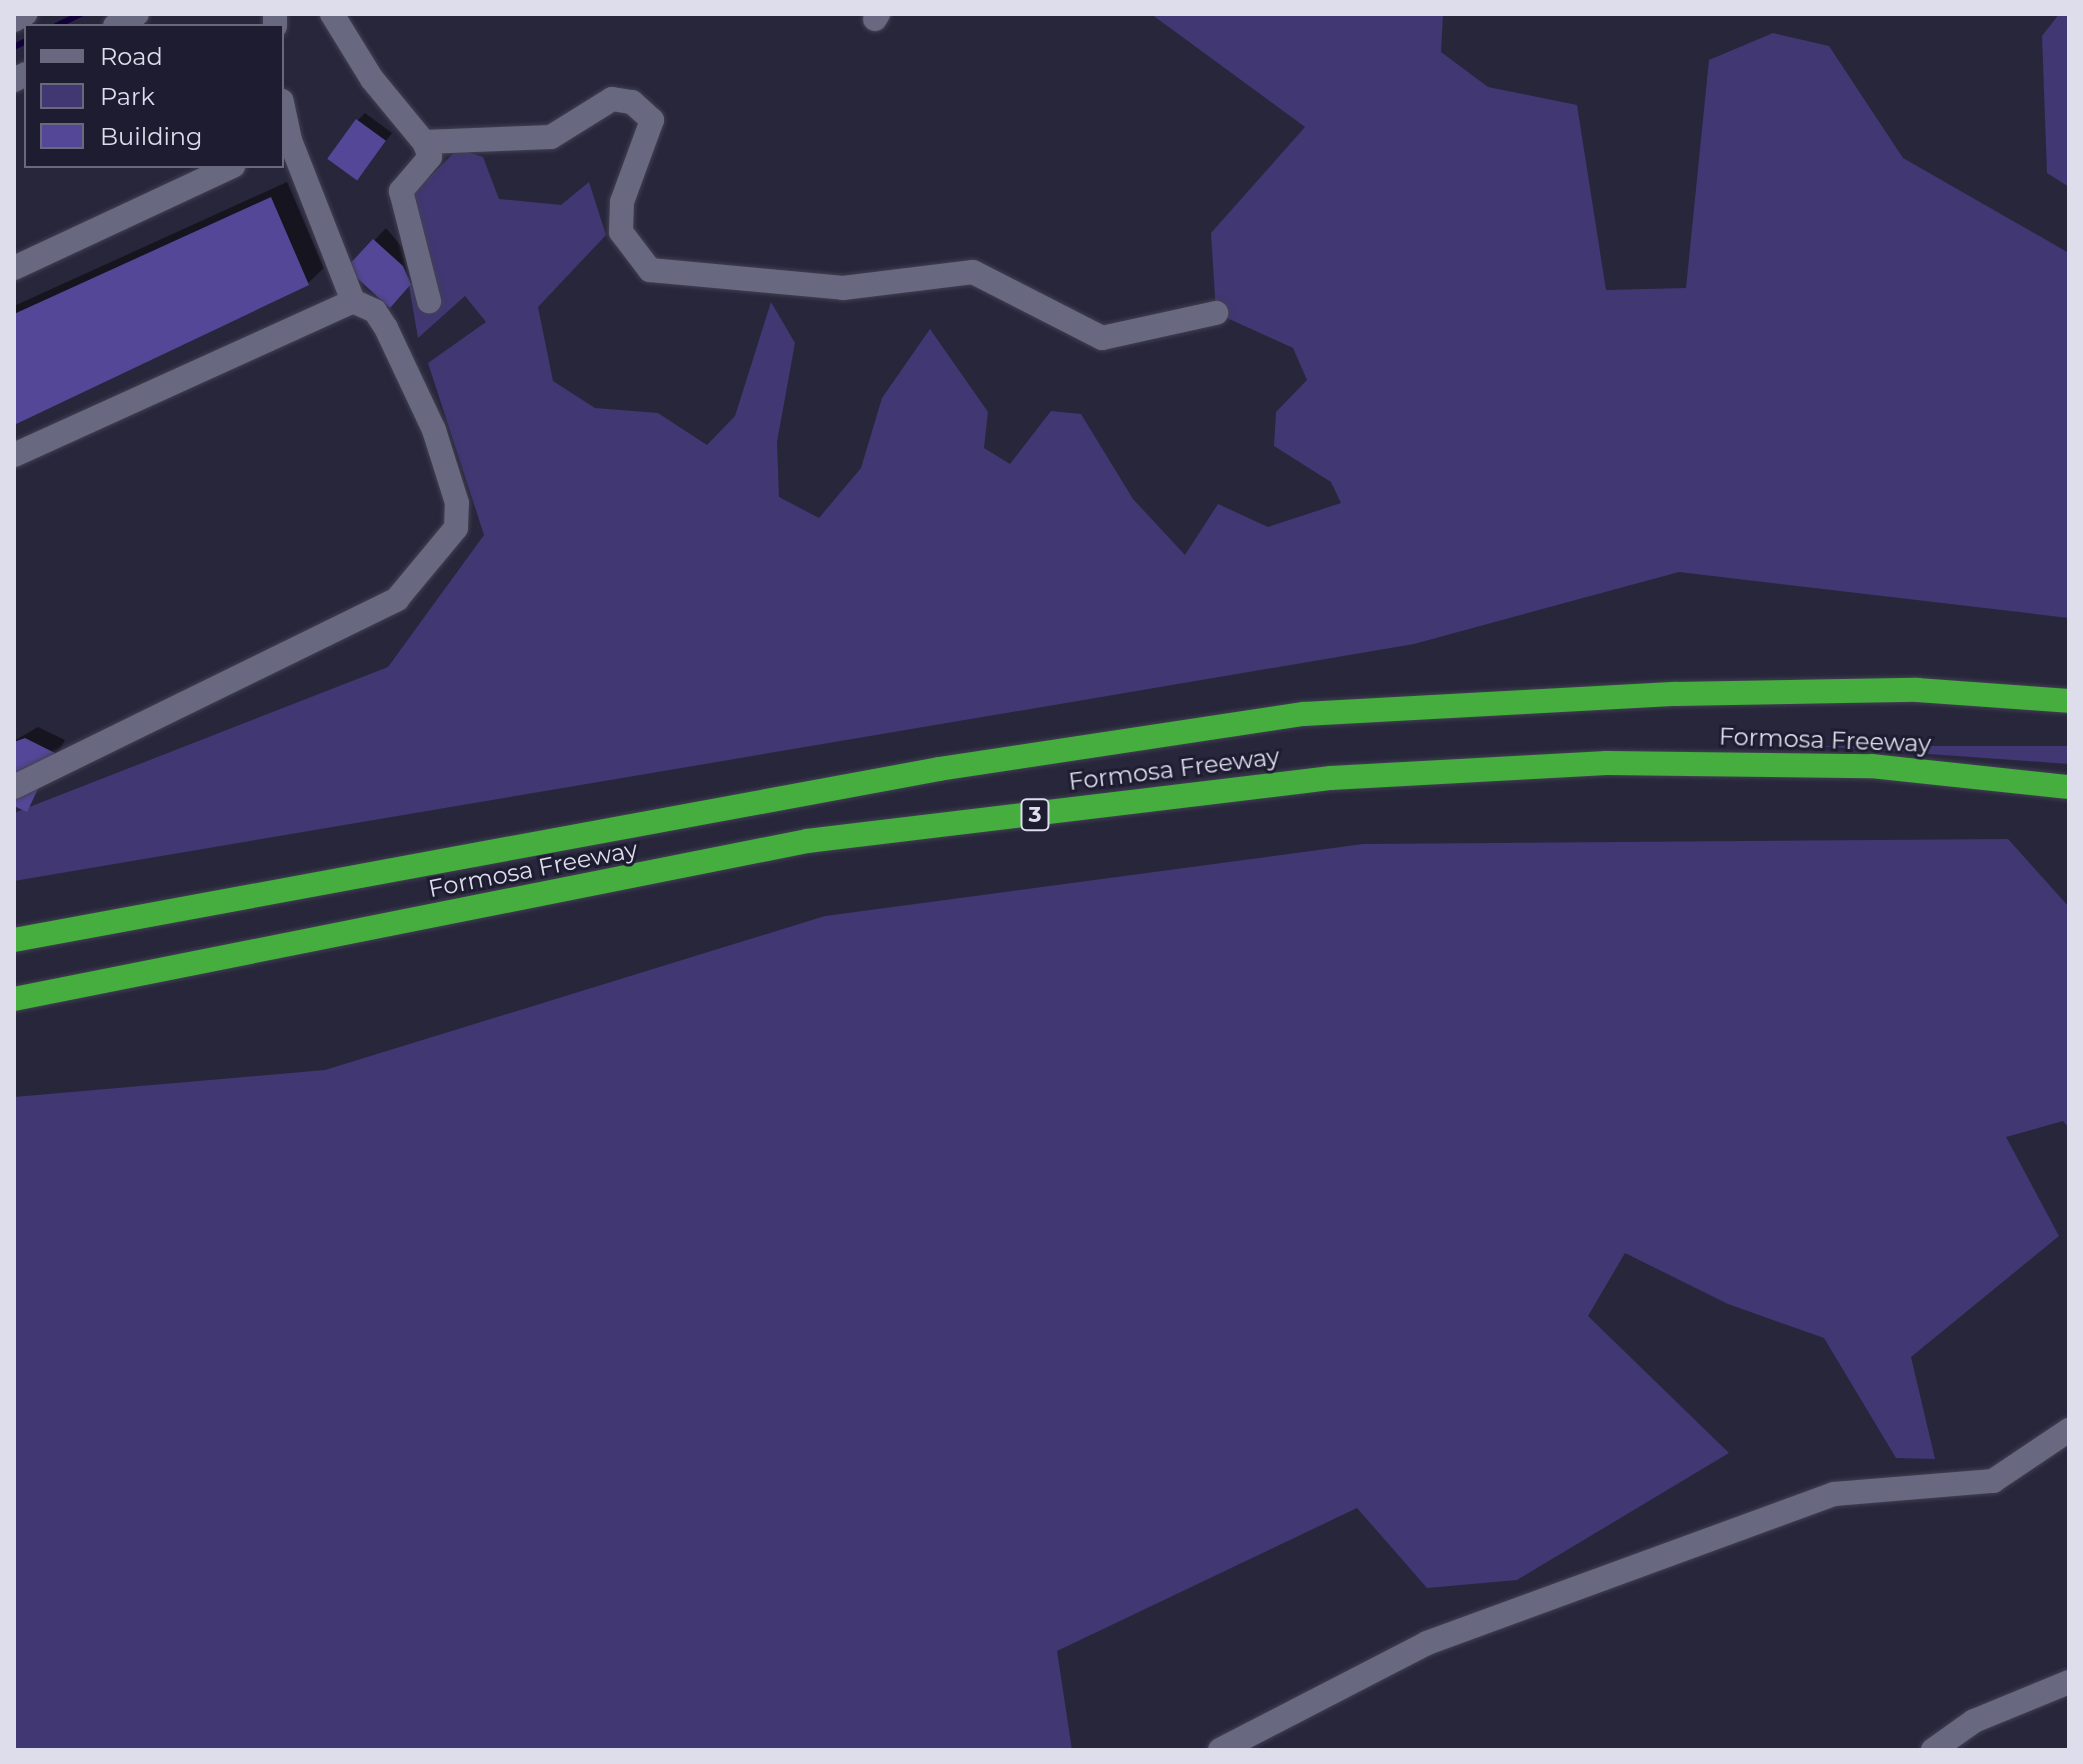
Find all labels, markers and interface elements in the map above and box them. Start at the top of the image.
legend [24,24,284,168]
text: Road [100,42,163,71]
text: Park [100,82,155,111]
text: Building [100,122,203,151]
street label: Formosa Freeway [1718,722,1932,758]
street label: Formosa Freeway [1067,742,1281,796]
road number: 3 [1019,797,1051,833]
street label: Formosa Freeway [426,835,640,903]

